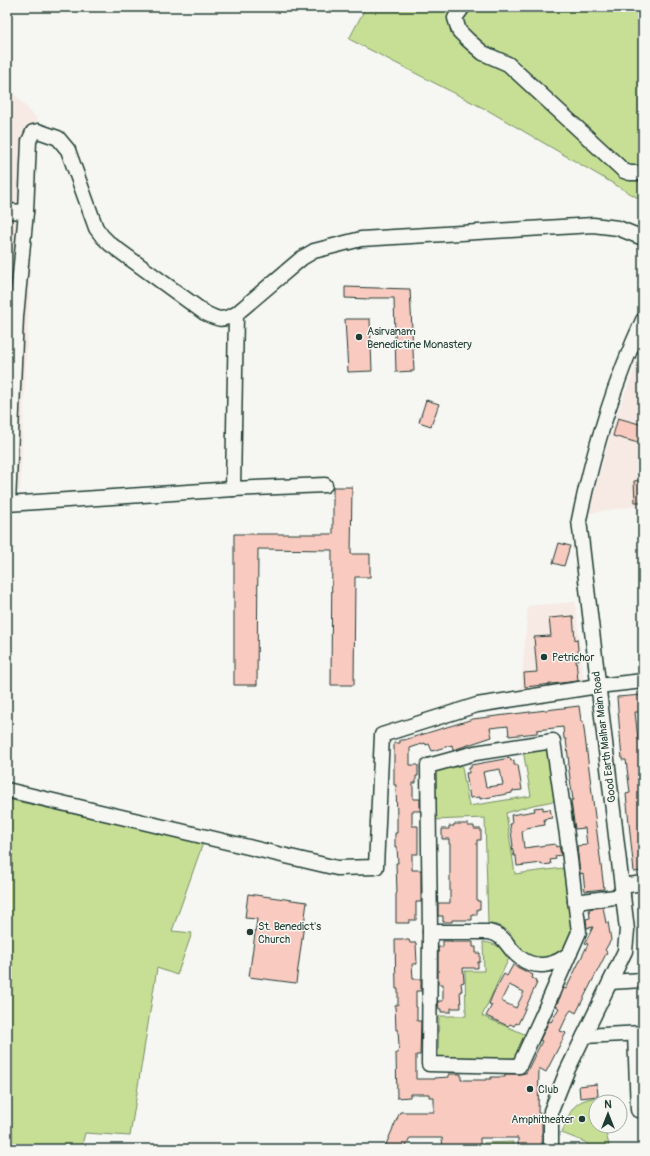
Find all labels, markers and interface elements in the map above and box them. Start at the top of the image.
place label: Asirvanam Benedictine Monastery [367,325,472,351]
marker: Asirvanam Benedictine Monastery [354,332,364,342]
place label: Petrichor [552,651,594,664]
marker: Petrichor [539,652,549,662]
street label: Good Earth Malhar Main Road [589,671,619,803]
place label: St. Benedict's Church [258,920,321,946]
marker: St. Benedict's Church [245,927,255,937]
place label: Club [538,1083,558,1096]
marker: Club [525,1084,535,1094]
north arrow [588,1094,628,1134]
text: N [604,1098,612,1111]
place label: Amphitheater [511,1113,574,1126]
marker: Amphitheater [577,1114,587,1124]

